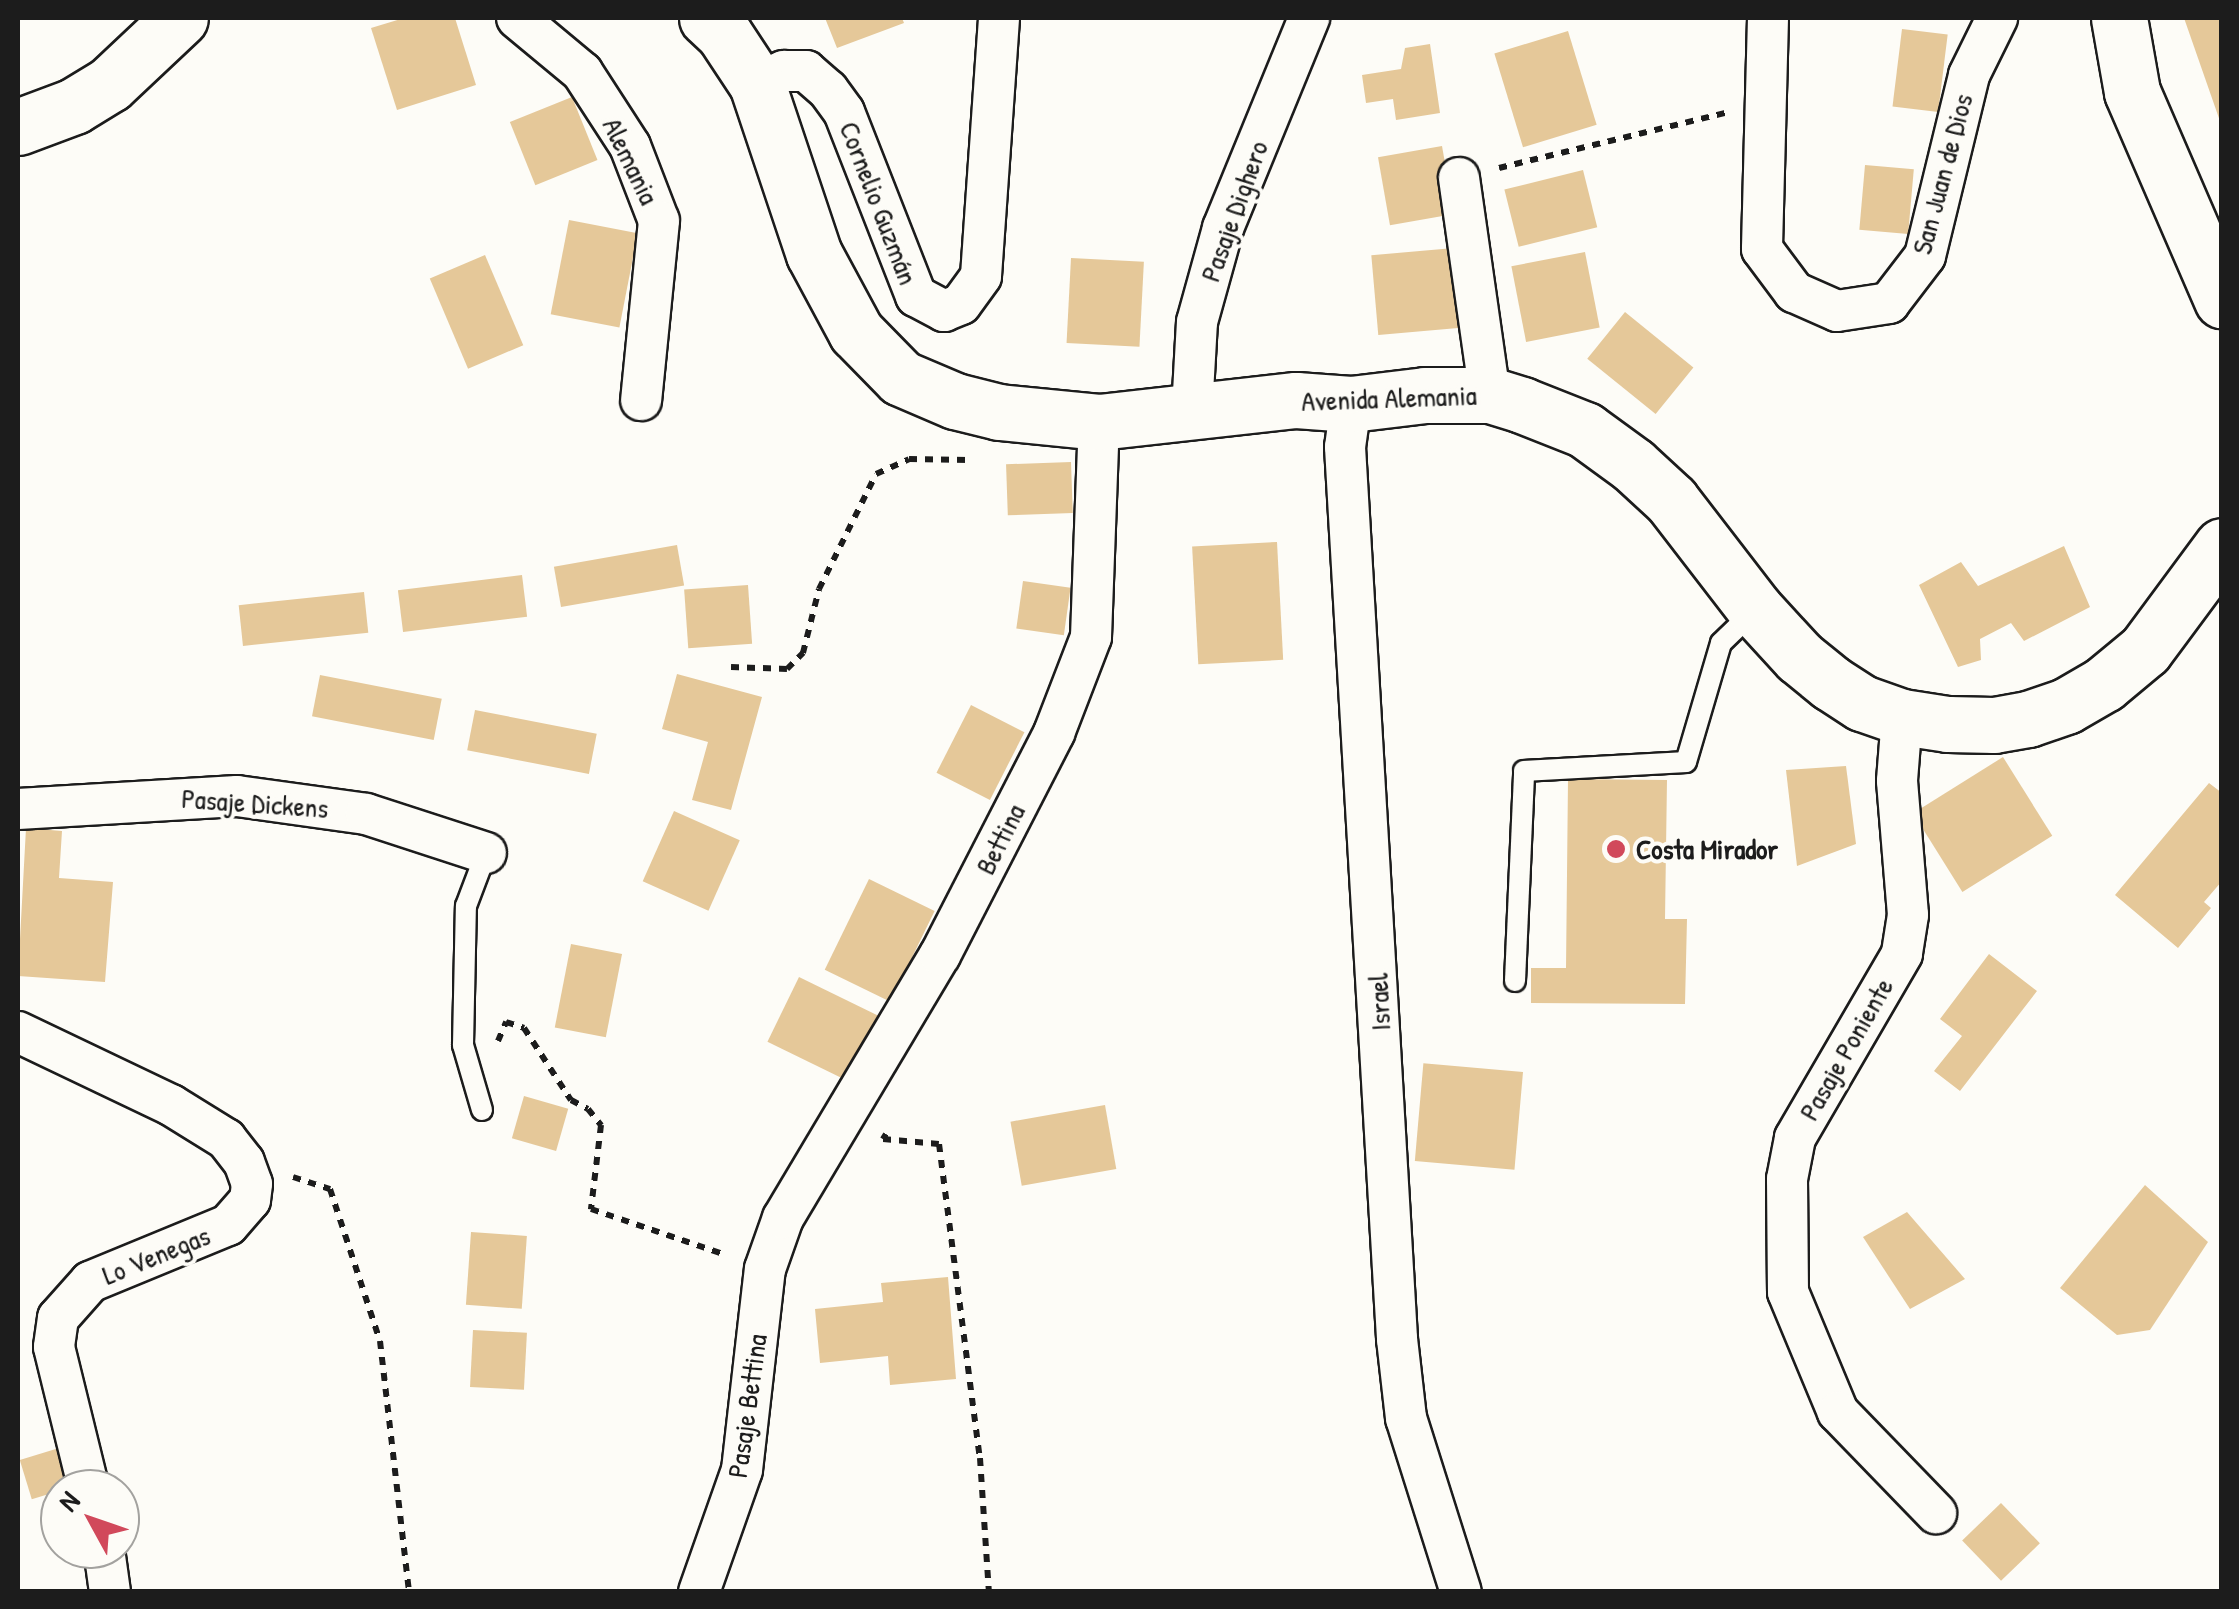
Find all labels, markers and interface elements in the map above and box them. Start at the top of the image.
street label: San Juan de Dios [1904,90,1980,258]
street label: Alemania [596,112,666,210]
street label: Cornelio Guzmán [833,117,925,289]
street label: Pasaje Dighero [1193,136,1275,286]
street label: Avenida Alemania [1301,378,1477,418]
street label: Pasaje Dickens [181,781,329,825]
street label: Bettina [968,798,1032,880]
place label: Costa Mirador [1636,832,1778,866]
marker: Costa Mirador [1605,838,1627,860]
street label: Israel [1361,972,1397,1032]
street label: Pasaje Poniente [1792,972,1900,1126]
street label: Lo Venegas [97,1218,215,1292]
street label: Pasaje Bettina [720,1332,774,1480]
north arrow [40,1469,140,1569]
text: N [49,1483,88,1519]

